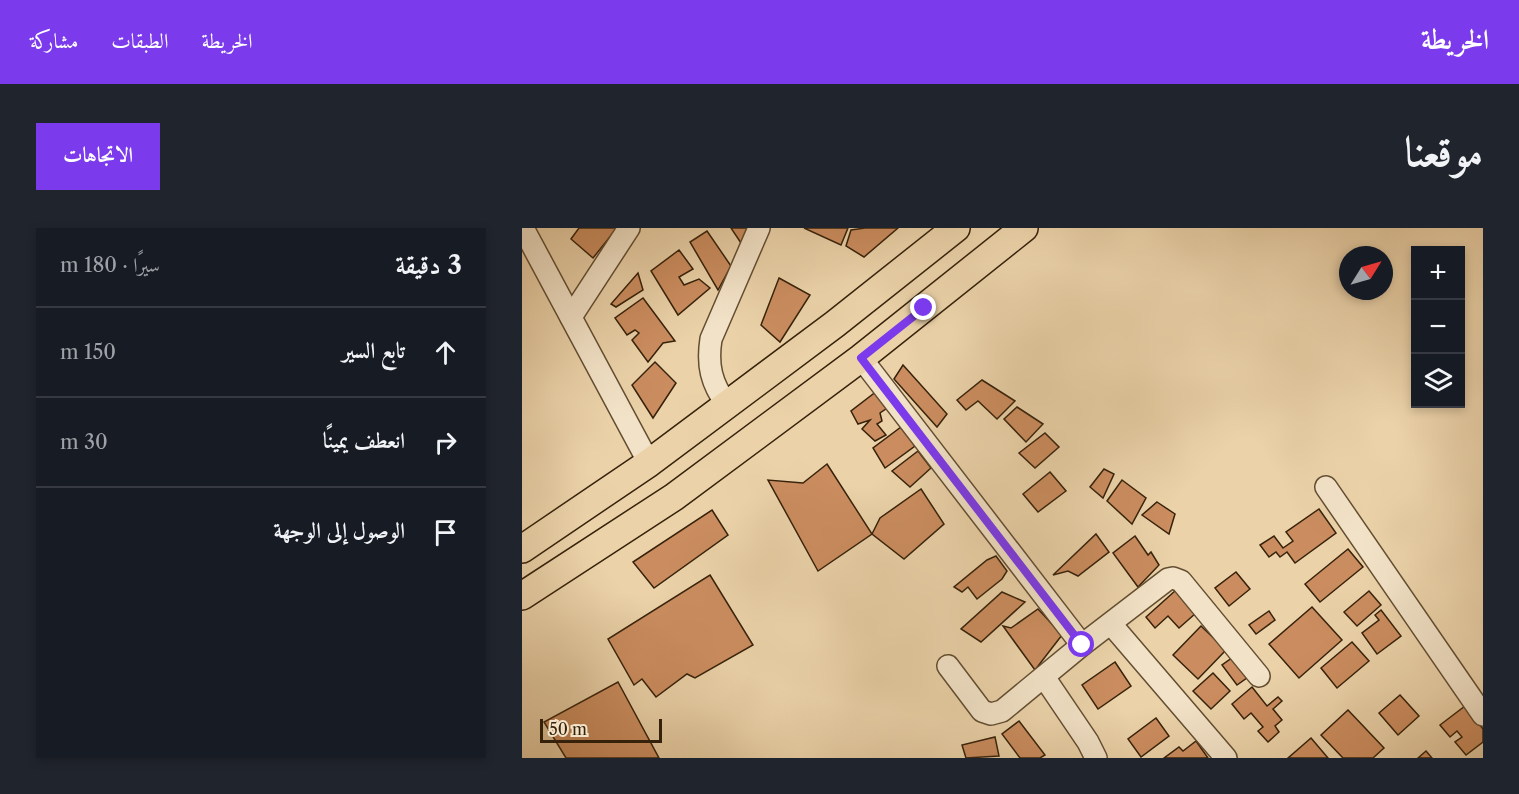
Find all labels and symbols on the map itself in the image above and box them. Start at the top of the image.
north arrow [1339,246,1393,300]
route end [910,294,936,320]
route start [1068,631,1094,657]
scale bar [540,716,662,744]

